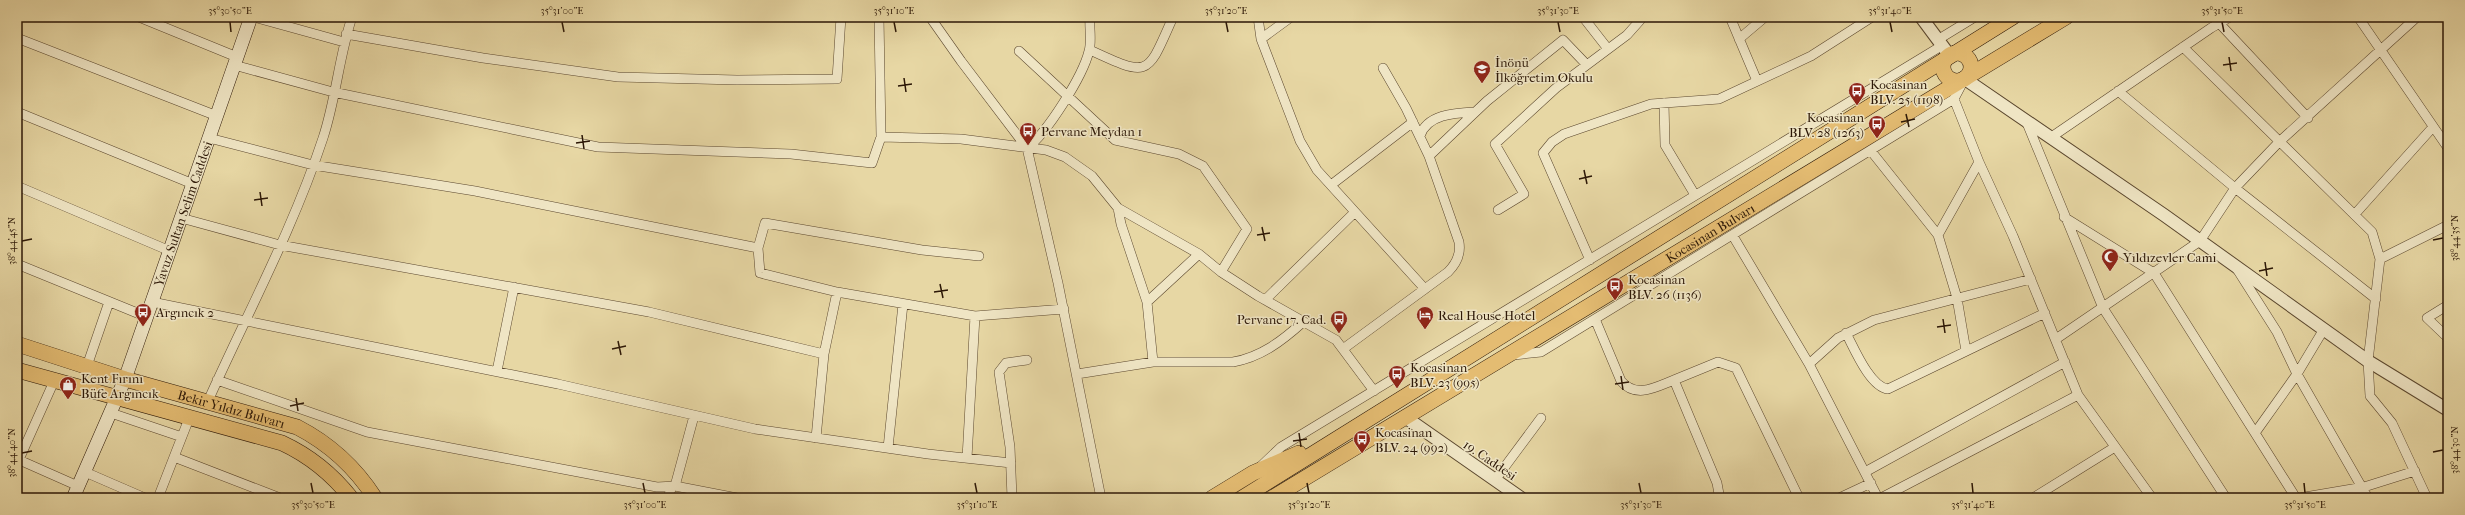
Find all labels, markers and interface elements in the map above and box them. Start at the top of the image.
text: 35°30'50"E [208,5,252,17]
text: 35°31'00"E [541,5,583,17]
text: 35°31'10"E [874,5,914,17]
text: 35°31'20"E [1205,5,1247,17]
text: 35°31'30"E [1537,5,1579,17]
text: 35°31'40"E [1868,5,1912,17]
text: 35°31'50"E [2201,5,2243,17]
place label: İnönü İlköğretim Okulu [1495,55,1593,85]
school or university icon: İnönü İlköğretim Okulu [1472,59,1492,84]
place label: Kocasinan BLV. 25 (1198) [1870,77,1943,107]
bus stop icon: Kocasinan BLV. 25 (1198) [1847,81,1867,106]
place label: Kocasinan BLV. 28 (1263) [1789,110,1864,140]
bus stop icon: Kocasinan BLV. 28 (1263) [1867,114,1887,139]
bus stop icon: Pervane Meydan 1 [1018,121,1038,146]
place label: Pervane Meydan 1 [1041,124,1142,139]
street label: Yavuz Sultan Selim Caddesi [150,139,215,289]
street label: Kocasinan Bulvarı [1663,200,1757,265]
text: 38°44'35"N [2449,214,2461,261]
text: 38°44'45"N [6,216,18,265]
mosque icon: Yıldızevler Cami [2100,247,2120,272]
place label: Yıldızevler Cami [2122,250,2216,265]
place label: Kocasinan BLV. 26 (1136) [1628,272,1701,302]
bus stop icon: Kocasinan BLV. 26 (1136) [1605,276,1625,301]
bus stop icon: Argıncık 2 [133,302,153,327]
place label: Argıncık 2 [155,305,214,320]
hotel icon: Real House Hotel [1415,305,1435,330]
place label: Real House Hotel [1438,308,1536,323]
bus stop icon: Pervane 17. Cad. [1329,309,1349,334]
place label: Pervane 17. Cad. [1237,312,1326,327]
place label: Kocasinan BLV. 23 (995) [1410,360,1479,390]
bus stop icon: Kocasinan BLV. 23 (995) [1387,364,1407,389]
place label: Kent Fırını Büfe Argıncık [81,371,159,401]
shop icon: Kent Fırını Büfe Argıncık [58,375,78,400]
street label: Bekir Yıldız Bulvarı [176,387,287,431]
place label: Kocasinan BLV. 24 (992) [1375,425,1448,455]
text: 38°44'30"N [2449,426,2461,474]
text: 38°44'40"N [6,428,18,478]
bus stop icon: Kocasinan BLV. 24 (992) [1352,429,1372,454]
street label: 19. Caddesi [1461,437,1520,483]
text: 35°30'50"E [291,499,335,511]
text: 35°31'00"E [624,499,666,511]
text: 35°31'10"E [957,499,997,511]
text: 35°31'20"E [1288,499,1330,511]
text: 35°31'30"E [1620,499,1662,511]
text: 35°31'40"E [1951,499,1995,511]
text: 35°31'50"E [2284,499,2326,511]

